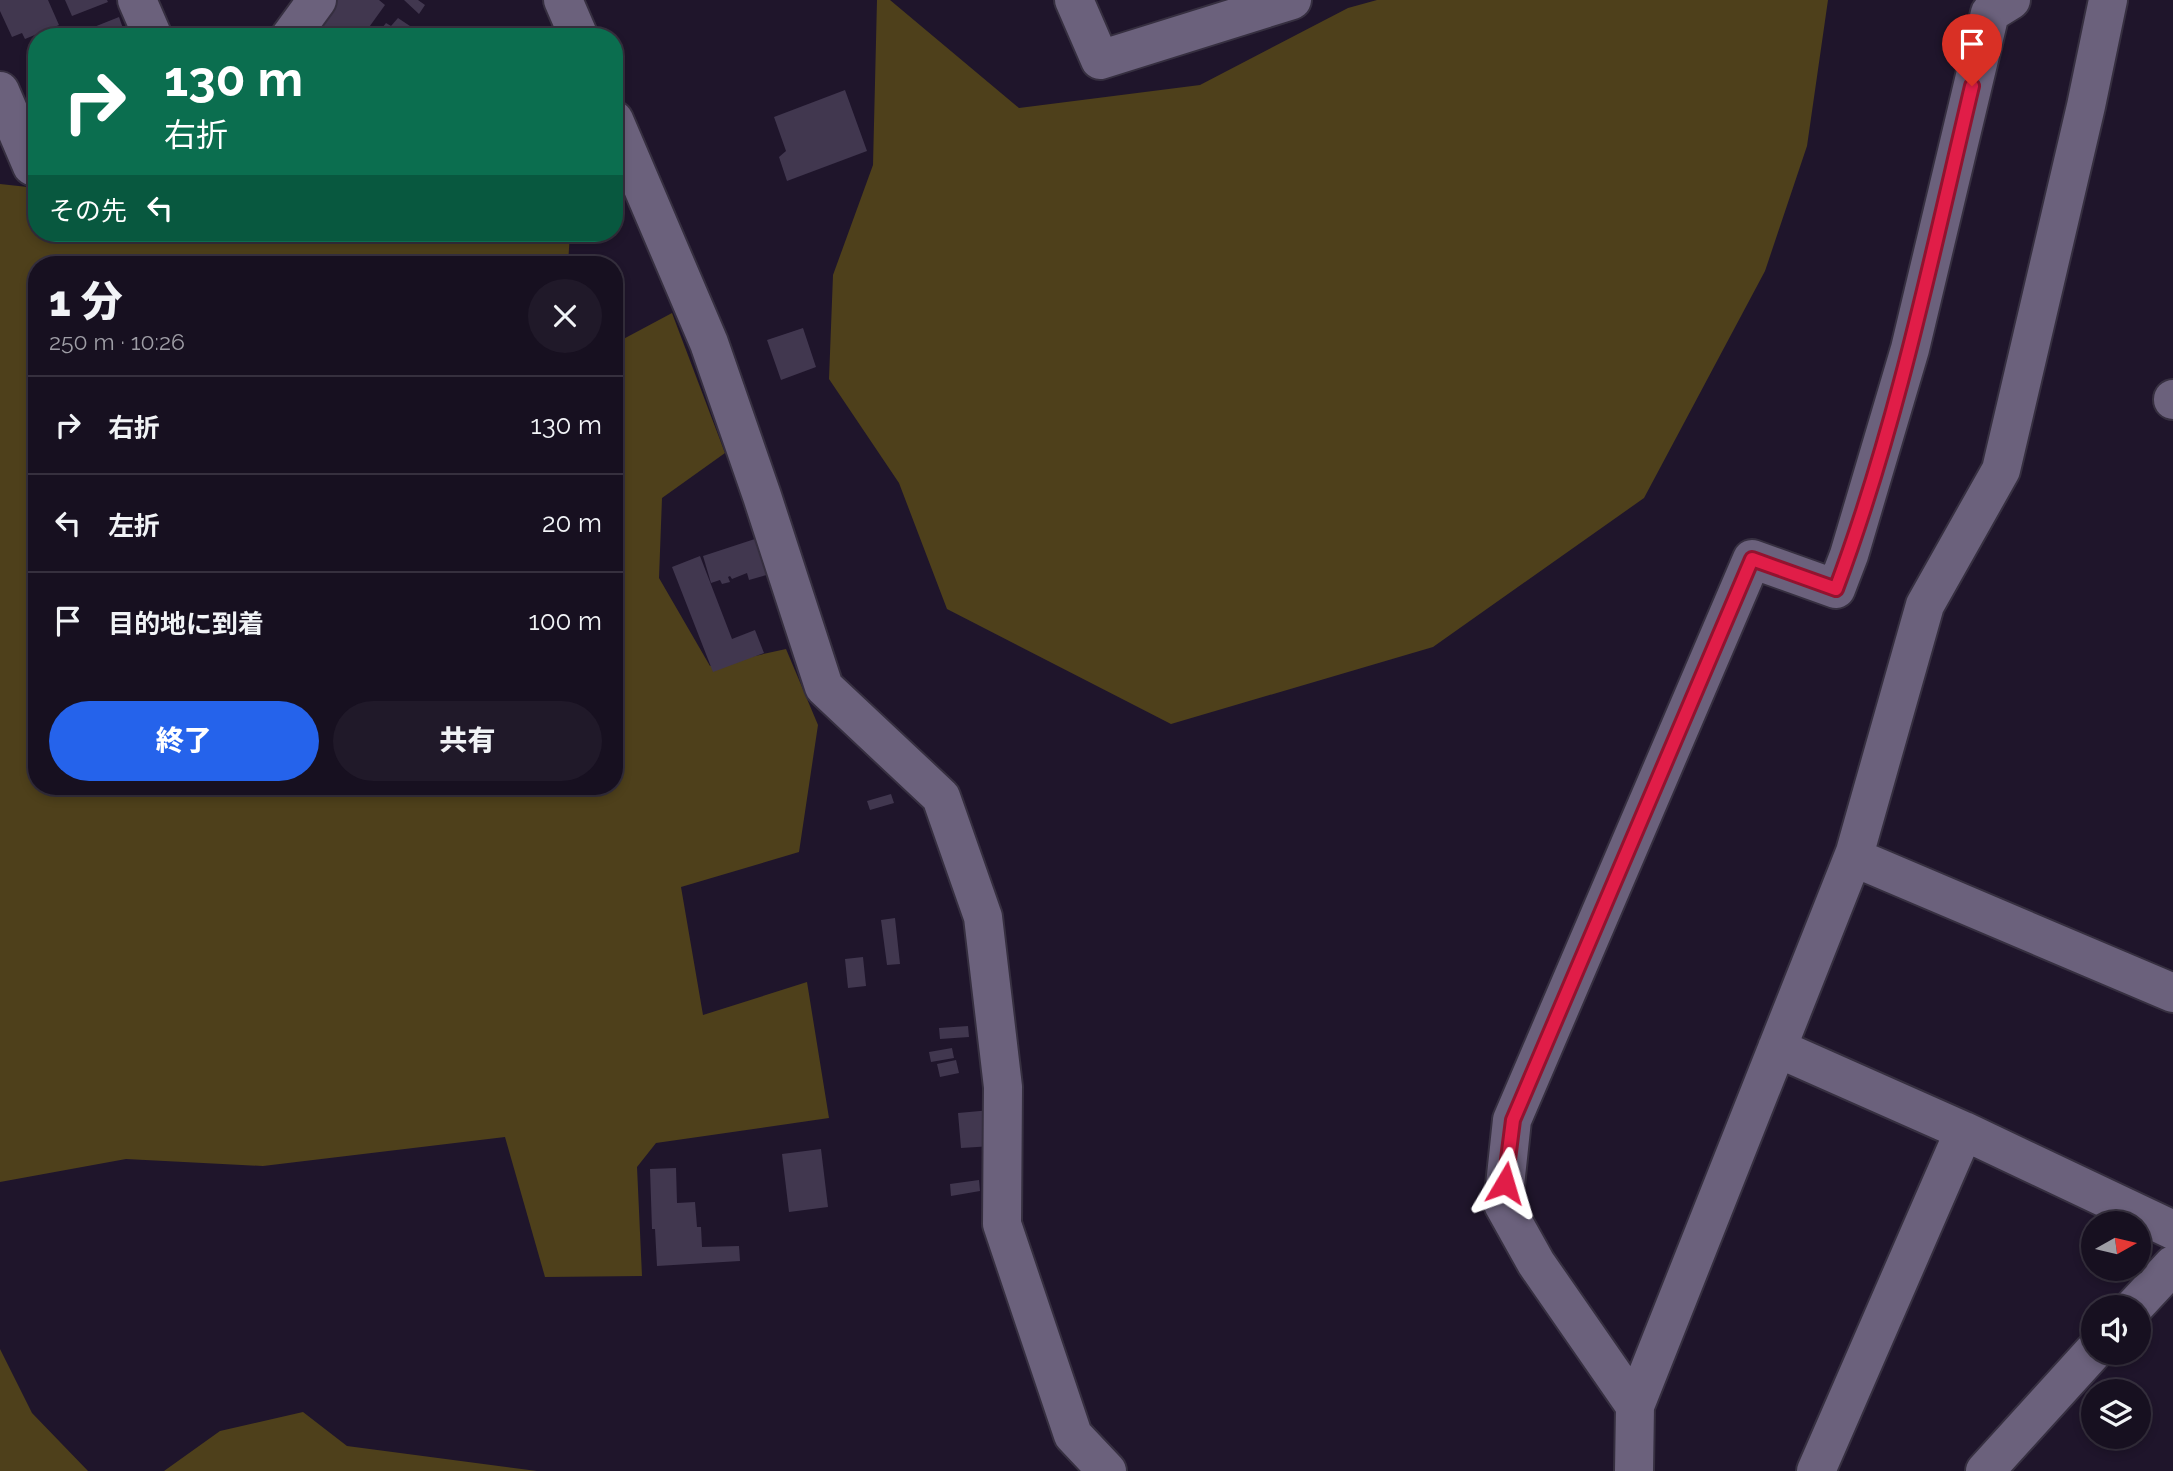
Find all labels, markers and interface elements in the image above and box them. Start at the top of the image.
pin [1942,14,2002,86]
icon: arrive [1953,25,1991,63]
text: 130 m [164,50,303,107]
icon: right [49,56,140,147]
text: 右折 [164,116,228,153]
icon: left [141,189,179,227]
text: その先 [49,196,127,226]
text: 1 分 [49,277,123,326]
button: close [528,279,602,353]
text: 250 m · 10:26 [49,328,185,355]
icon: right [49,406,87,444]
text: 130 m [531,410,602,440]
text: 右折 [108,413,160,443]
icon: left [49,504,87,542]
text: 20 m [542,508,602,538]
text: 左折 [108,511,160,541]
icon: arrive [49,602,87,640]
text: 100 m [529,606,602,636]
text: 目的地に到着 [108,609,264,639]
button: 終了 [49,701,319,781]
button: 共有 [333,701,602,781]
position arrow [1468,1146,1542,1220]
north arrow [2081,1211,2151,1281]
map controls [2081,1211,2151,1449]
button: sound [2081,1295,2151,1365]
button: layers [2081,1379,2151,1449]

